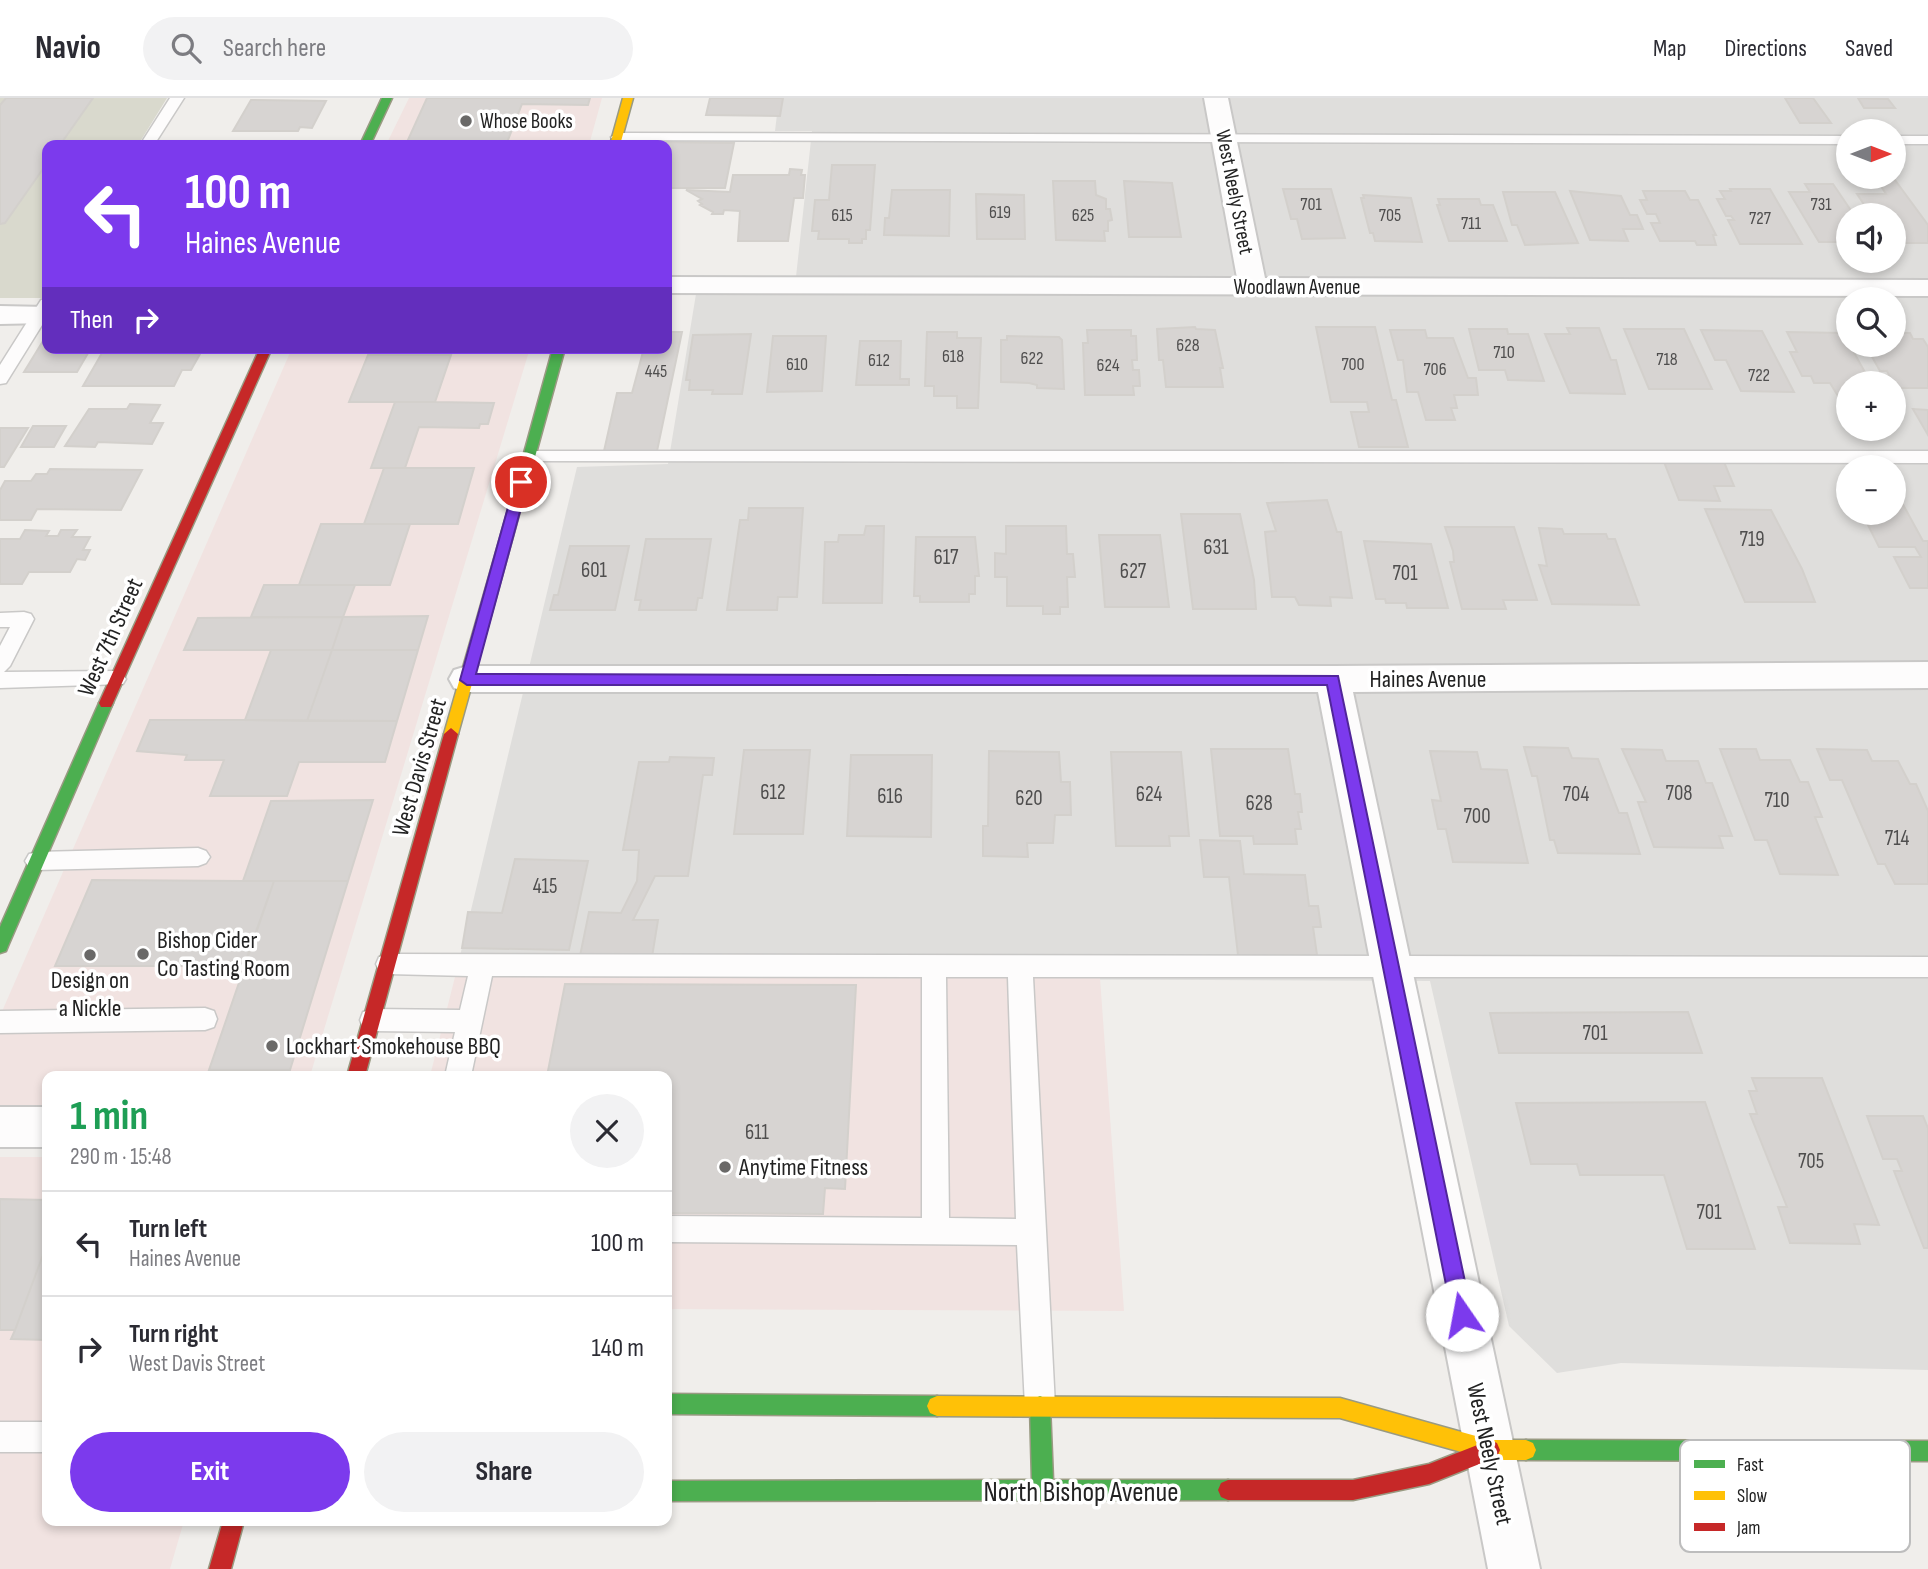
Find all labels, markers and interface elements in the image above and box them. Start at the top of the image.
search box [143,17,633,80]
text: Navio [35,28,101,68]
icon: search [167,29,205,67]
text: Search here [223,33,326,64]
text: Map [1653,34,1686,63]
text: Directions [1724,34,1807,63]
text: Saved [1845,34,1893,63]
place label: Whose Books [480,109,573,134]
marker: Whose Books [458,113,474,129]
north arrow [1836,119,1906,189]
map controls [1836,119,1906,525]
street label: West Neely Street [1210,128,1259,256]
text: 100 m [185,164,291,223]
icon: left [70,168,161,259]
house number: 701 [1300,194,1322,215]
house number: 731 [1810,194,1832,215]
house number: 619 [989,202,1011,223]
button: sound [1836,203,1906,273]
house number: 615 [831,205,853,226]
house number: 625 [1072,205,1094,226]
house number: 705 [1379,205,1401,226]
house number: 727 [1749,208,1772,229]
house number: 711 [1461,213,1482,234]
text: Haines Avenue [185,224,341,263]
street label: Woodlawn Avenue [1234,275,1360,300]
button: search [1836,287,1906,357]
icon: right [127,301,165,339]
text: Then [70,305,113,336]
house number: 628 [1176,335,1200,356]
house number: 710 [1493,342,1515,363]
house number: 618 [942,346,964,367]
house number: 622 [1021,348,1043,369]
house number: 718 [1656,349,1678,370]
house number: 612 [868,350,890,371]
house number: 610 [786,354,808,375]
house number: 700 [1341,354,1365,375]
house number: 624 [1097,355,1120,376]
house number: 706 [1423,359,1447,380]
house number: 445 [645,361,667,382]
house number: 722 [1748,365,1770,386]
button: + [1836,371,1906,441]
pin [491,452,551,512]
button: − [1836,455,1906,525]
icon: arrive [502,463,540,501]
house number: 719 [1739,527,1765,552]
house number: 631 [1203,535,1229,560]
house number: 617 [934,545,959,570]
house number: 601 [581,558,608,583]
house number: 627 [1120,559,1147,584]
house number: 701 [1392,561,1418,586]
street label: West 7th Street [71,574,149,701]
street label: Haines Avenue [1370,665,1486,694]
street label: West Davis Street [386,695,453,839]
house number: 612 [760,780,786,805]
house number: 708 [1666,781,1692,806]
house number: 624 [1136,782,1163,807]
house number: 704 [1563,782,1589,807]
house number: 616 [877,784,903,809]
house number: 620 [1015,786,1043,811]
house number: 710 [1764,788,1790,813]
house number: 628 [1245,791,1273,816]
house number: 700 [1463,804,1491,829]
house number: 714 [1885,826,1910,851]
house number: 415 [533,874,557,899]
place label: Bishop Cider Co Tasting Room [157,926,290,983]
marker: Bishop Cider Co Tasting Room [135,946,151,962]
marker: Design on a Nickle [82,947,98,963]
place label: Design on a Nickle [51,966,129,1023]
house number: 701 [1582,1021,1608,1046]
place label: Lockhart Smokehouse BBQ [286,1032,501,1061]
marker: Lockhart Smokehouse BBQ [264,1038,280,1054]
text: 1 min [70,1091,148,1142]
button: close [570,1094,644,1168]
house number: 611 [745,1120,770,1145]
text: 290 m · 15:48 [70,1143,172,1171]
house number: 705 [1798,1149,1824,1174]
place label: Anytime Fitness [738,1153,868,1182]
marker: Anytime Fitness [717,1159,733,1175]
house number: 701 [1696,1200,1722,1225]
text: Turn left [129,1214,207,1245]
icon: left [70,1225,108,1263]
text: 100 m [591,1228,644,1259]
text: Haines Avenue [129,1245,241,1273]
position arrow [1425,1278,1499,1352]
text: Turn right [129,1319,218,1350]
icon: right [70,1330,108,1368]
text: 140 m [592,1333,644,1364]
text: West Davis Street [129,1350,265,1378]
street label: West Neely Street [1460,1380,1519,1528]
button: Exit [70,1432,350,1512]
button: Share [364,1432,644,1512]
legend [1680,1440,1910,1552]
text: Fast [1737,1454,1764,1477]
street label: North Bishop Avenue [983,1476,1179,1509]
text: Slow [1737,1485,1767,1508]
text: Jam [1736,1517,1760,1540]

